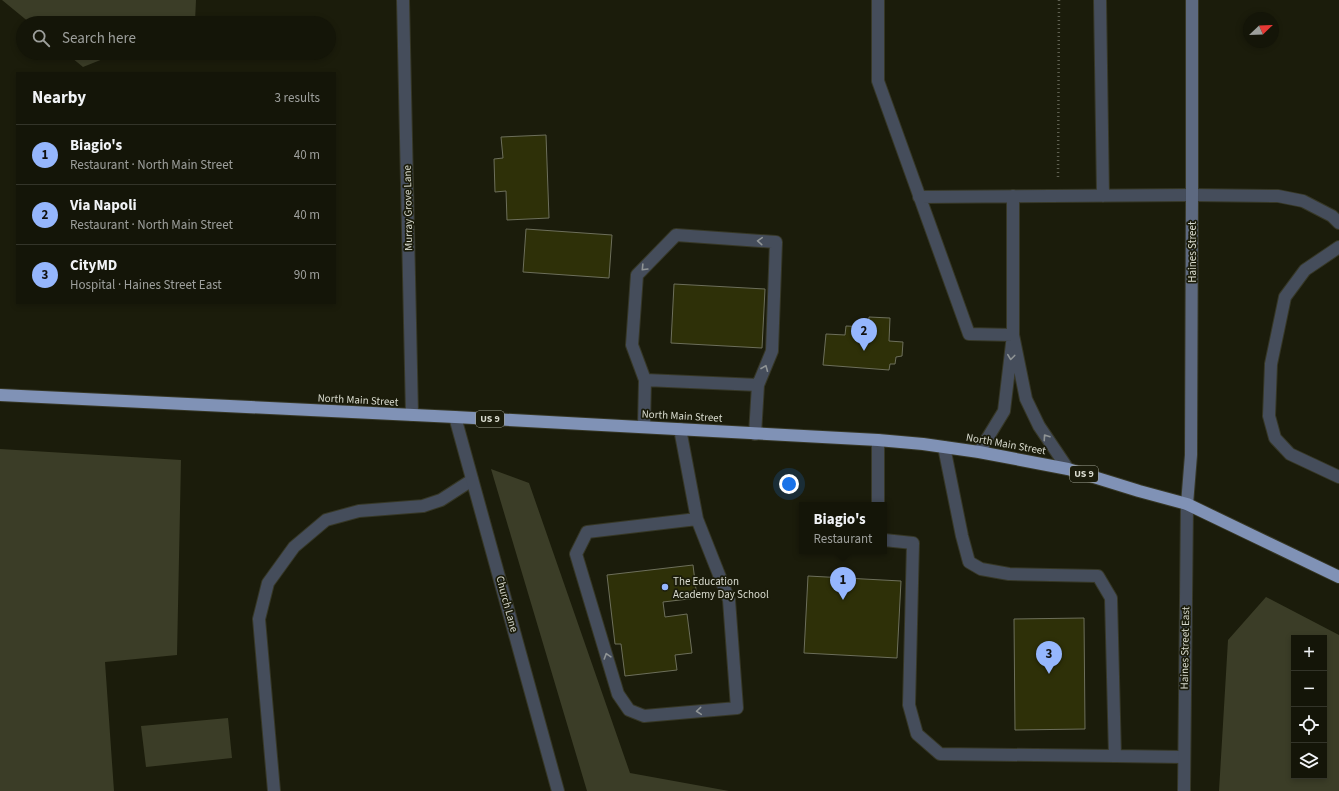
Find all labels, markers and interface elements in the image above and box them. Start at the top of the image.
north arrow [1243,12,1279,48]
search box [16,16,336,60]
icon: search [30,27,52,49]
text: Search here [62,28,136,49]
text: Nearby [32,86,86,110]
text: 3 results [275,89,320,107]
text: Biagio's [70,135,122,156]
text: 1 [42,146,48,164]
text: 40 m [294,146,320,164]
text: Restaurant · North Main Street [70,156,233,174]
street label: Murray Grove Lane [400,164,416,251]
text: Via Napoli [70,195,137,216]
text: 2 [42,206,48,224]
text: 40 m [294,206,320,224]
text: Restaurant · North Main Street [70,216,233,234]
street label: Haines Street [1185,221,1200,283]
one-way arrow [757,236,763,245]
text: CityMD [70,255,117,276]
one-way arrow [641,263,649,271]
text: 3 [42,266,48,284]
text: 90 m [294,266,320,284]
text: Hospital · Haines Street East [70,276,222,294]
pin: 2 [851,318,877,351]
one-way arrow [1007,354,1016,360]
one-way arrow [760,364,768,372]
street label: North Main Street [317,390,399,410]
street label: North Main Street [641,406,723,426]
road number: US 9 [476,411,504,427]
street label: North Main Street [965,430,1047,458]
one-way arrow [1043,434,1051,441]
road number: US 9 [1070,466,1098,482]
your location [779,474,799,494]
popup [799,502,887,554]
text: Biagio's [814,509,866,530]
text: Restaurant [814,530,872,548]
pin: 1 [830,567,856,600]
street label: Church Lane [492,574,522,634]
place label: The Education Academy Day School [673,574,769,602]
marker: The Education Academy Day School [660,582,670,592]
street label: Haines Street East [1177,606,1193,690]
map controls [1291,635,1327,779]
button: + [1291,635,1327,671]
pin: 3 [1036,641,1062,674]
one-way arrow [603,653,612,660]
button: − [1291,671,1327,707]
one-way arrow [696,706,702,715]
button: locate [1291,707,1327,743]
button: layers [1291,743,1327,779]

